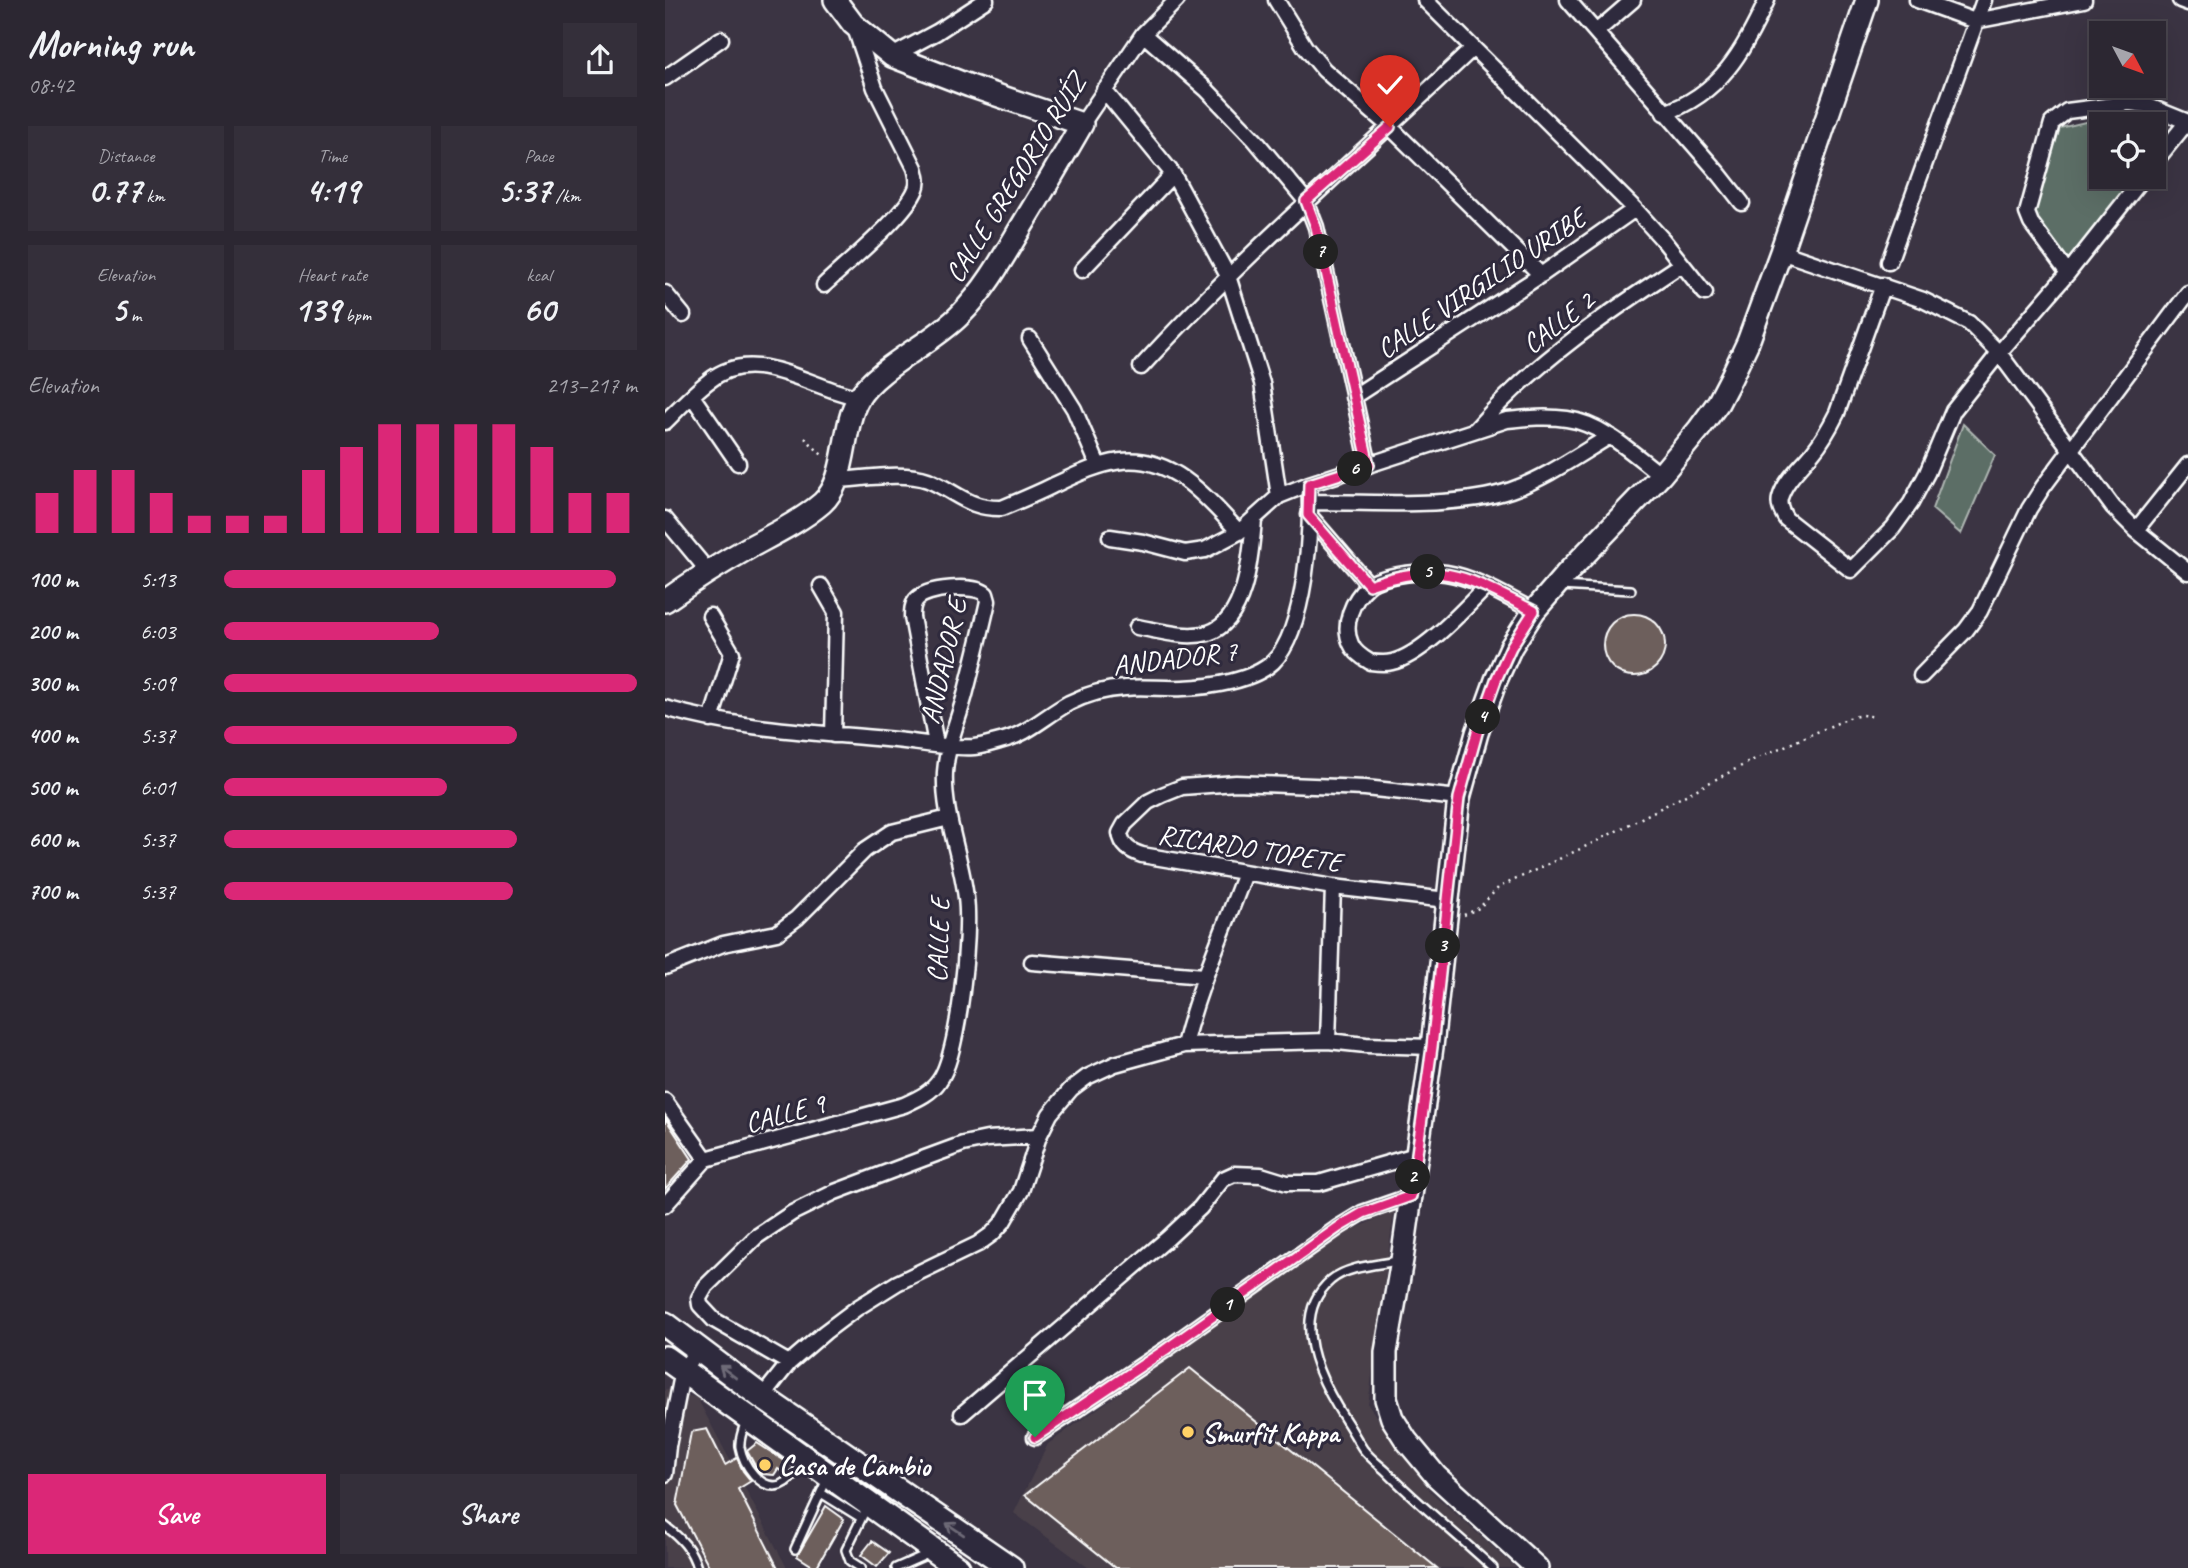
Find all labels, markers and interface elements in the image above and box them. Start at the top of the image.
text: Morning run [28,21,194,68]
north arrow [2089,21,2167,98]
map controls [2089,21,2166,189]
button: share [563,23,637,97]
pin [1360,55,1420,127]
street label: CALLE GREGORIO RUÍZ [937,64,1096,289]
icon: check [1371,66,1409,104]
text: 08:42 [28,71,74,100]
button: locate [2089,112,2166,189]
text: Distance [98,144,155,168]
text: Time [318,144,347,168]
text: Pace [524,144,553,168]
text: 0.77 [88,168,142,213]
text: 4:19 [306,168,359,213]
text: 5:37 [497,168,551,213]
text: km [142,184,165,208]
text: /km [551,184,580,208]
street label: CALLE VIRGILIO URIBE [1370,198,1595,366]
pin: 7 [1303,234,1339,270]
text: 7 [1316,239,1325,263]
text: Elevation [97,263,155,287]
text: Heart rate [298,263,367,287]
text: kcal [526,263,551,287]
street label: CALLE 2 [1515,282,1603,361]
text: 5 [111,287,126,332]
text: 139 [294,287,341,332]
text: 60 [523,287,555,332]
text: m [126,303,141,327]
text: bpm [341,303,371,327]
text: Elevation [28,371,99,400]
text: 213–217 m [546,371,637,400]
pin: 6 [1337,452,1373,486]
text: 6 [1350,456,1359,480]
pin: 5 [1411,554,1445,590]
text: 5 [1423,559,1432,583]
text: 100 m [28,565,78,594]
text: 5:13 [140,565,176,594]
street label: ANDADOR E [912,592,975,727]
text: 200 m [28,617,78,646]
text: 6:03 [140,617,176,646]
street label: ANDADOR 7 [1111,633,1241,683]
text: 300 m [28,669,78,698]
text: 5:09 [140,669,176,698]
pin: 4 [1465,700,1501,734]
text: 4 [1478,704,1487,728]
text: 400 m [28,721,78,750]
text: 5:37 [140,721,176,750]
text: 500 m [28,773,77,802]
text: 6:01 [140,773,176,802]
street label: RICARDO TOPETE [1156,816,1348,880]
text: 600 m [28,825,78,854]
text: 5:37 [140,825,176,854]
text: 700 m [28,877,78,906]
text: 5:37 [140,877,176,906]
street label: CALLE E [919,893,957,983]
pin: 3 [1425,928,1461,964]
text: 3 [1438,933,1447,957]
street label: CALLE 9 [741,1085,831,1141]
pin: 2 [1395,1160,1431,1194]
text: 2 [1408,1164,1417,1188]
pin: 1 [1211,1288,1245,1322]
text: 1 [1223,1292,1232,1316]
one-way arrow [719,1364,737,1379]
pin [1005,1365,1065,1437]
icon: arrive [1016,1376,1054,1414]
place label: Smurfit Kappa [1202,1415,1341,1450]
marker: Smurfit Kappa [1180,1424,1196,1440]
place label: Casa de Cambio [779,1448,932,1483]
marker: Casa de Cambio [757,1457,773,1473]
button: Save [28,1474,326,1554]
button: Share [340,1474,637,1554]
one-way arrow [945,1522,965,1536]

